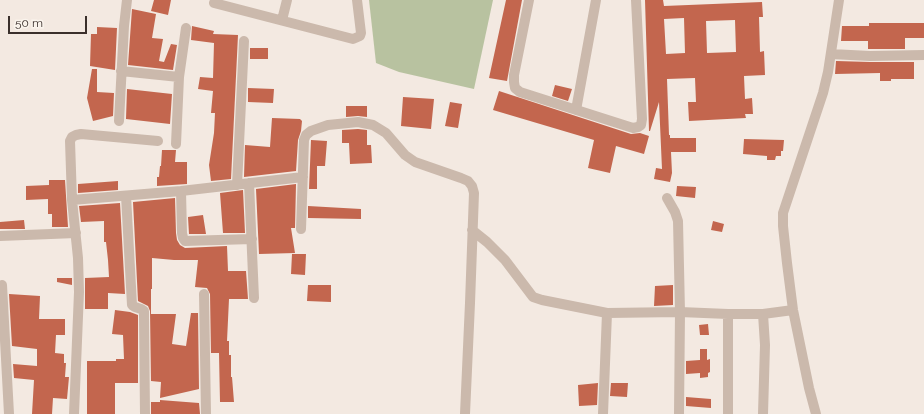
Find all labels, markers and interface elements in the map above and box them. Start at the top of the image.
scale bar [10,8,89,34]
text: 50 m [15,16,43,30]

